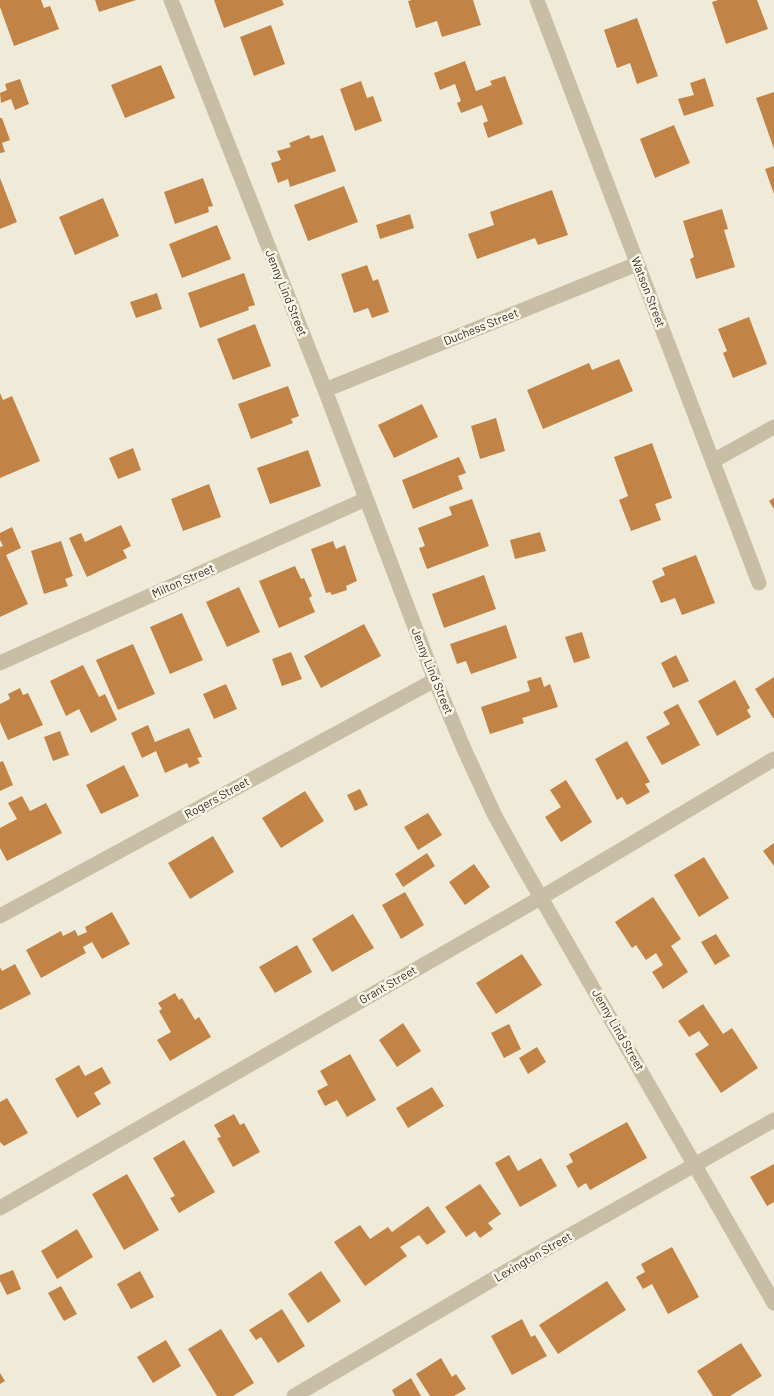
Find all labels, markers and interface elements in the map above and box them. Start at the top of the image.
street label: Jenny Lind Street [262,248,310,338]
street label: Watson Street [628,255,668,329]
street label: Duchess Street [442,306,520,348]
street label: Milton Street [150,561,216,601]
street label: Jenny Lind Street [408,626,456,716]
street label: Rogers Street [182,774,252,822]
street label: Grant Street [357,963,419,1007]
street label: Jenny Lind Street [589,987,647,1073]
street label: Lexington Street [492,1229,574,1285]

